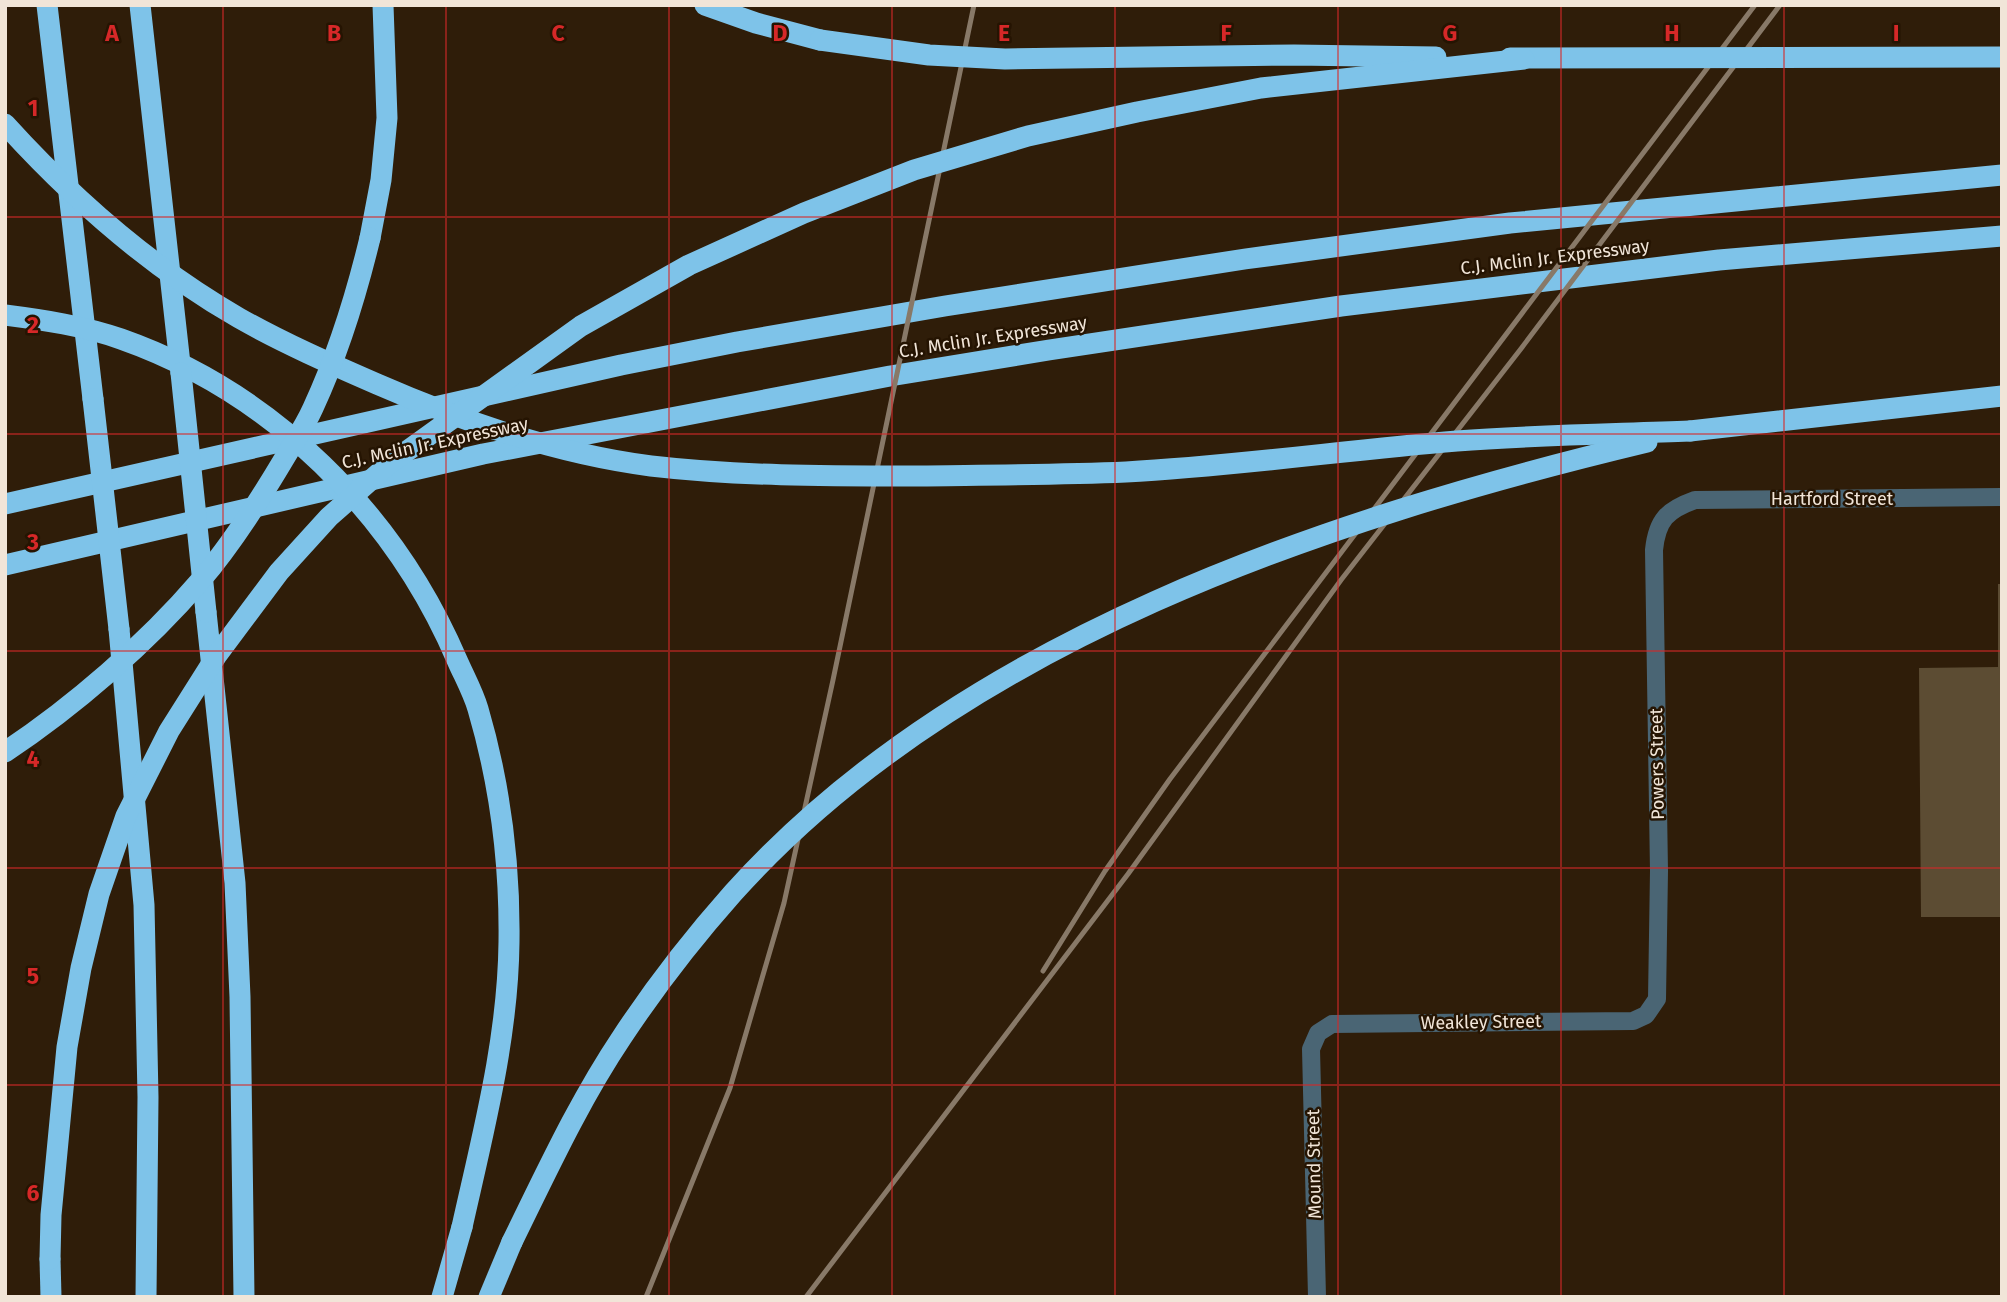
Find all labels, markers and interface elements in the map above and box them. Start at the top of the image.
text: A [104,19,119,47]
text: B [327,19,341,47]
text: C [551,19,565,47]
text: D [773,19,788,47]
text: E [998,19,1010,47]
text: F [1220,19,1232,47]
text: G [1443,19,1457,47]
text: H [1664,19,1680,47]
text: I [1893,19,1899,47]
text: 1 [28,94,38,122]
street label: C.J. Mclin Jr. Expressway [1459,234,1651,280]
text: 2 [27,311,39,339]
street label: C.J. Mclin Jr. Expressway [897,311,1089,363]
street label: C.J. Mclin Jr. Expressway [340,412,530,474]
street label: Hartford Street [1771,488,1894,510]
text: 3 [26,528,39,556]
street label: Powers Street [1645,707,1669,820]
text: 4 [27,745,40,773]
text: 5 [27,962,39,990]
street label: Weakley Street [1420,1010,1542,1034]
street label: Mound Street [1302,1108,1326,1219]
text: 6 [27,1179,40,1207]

